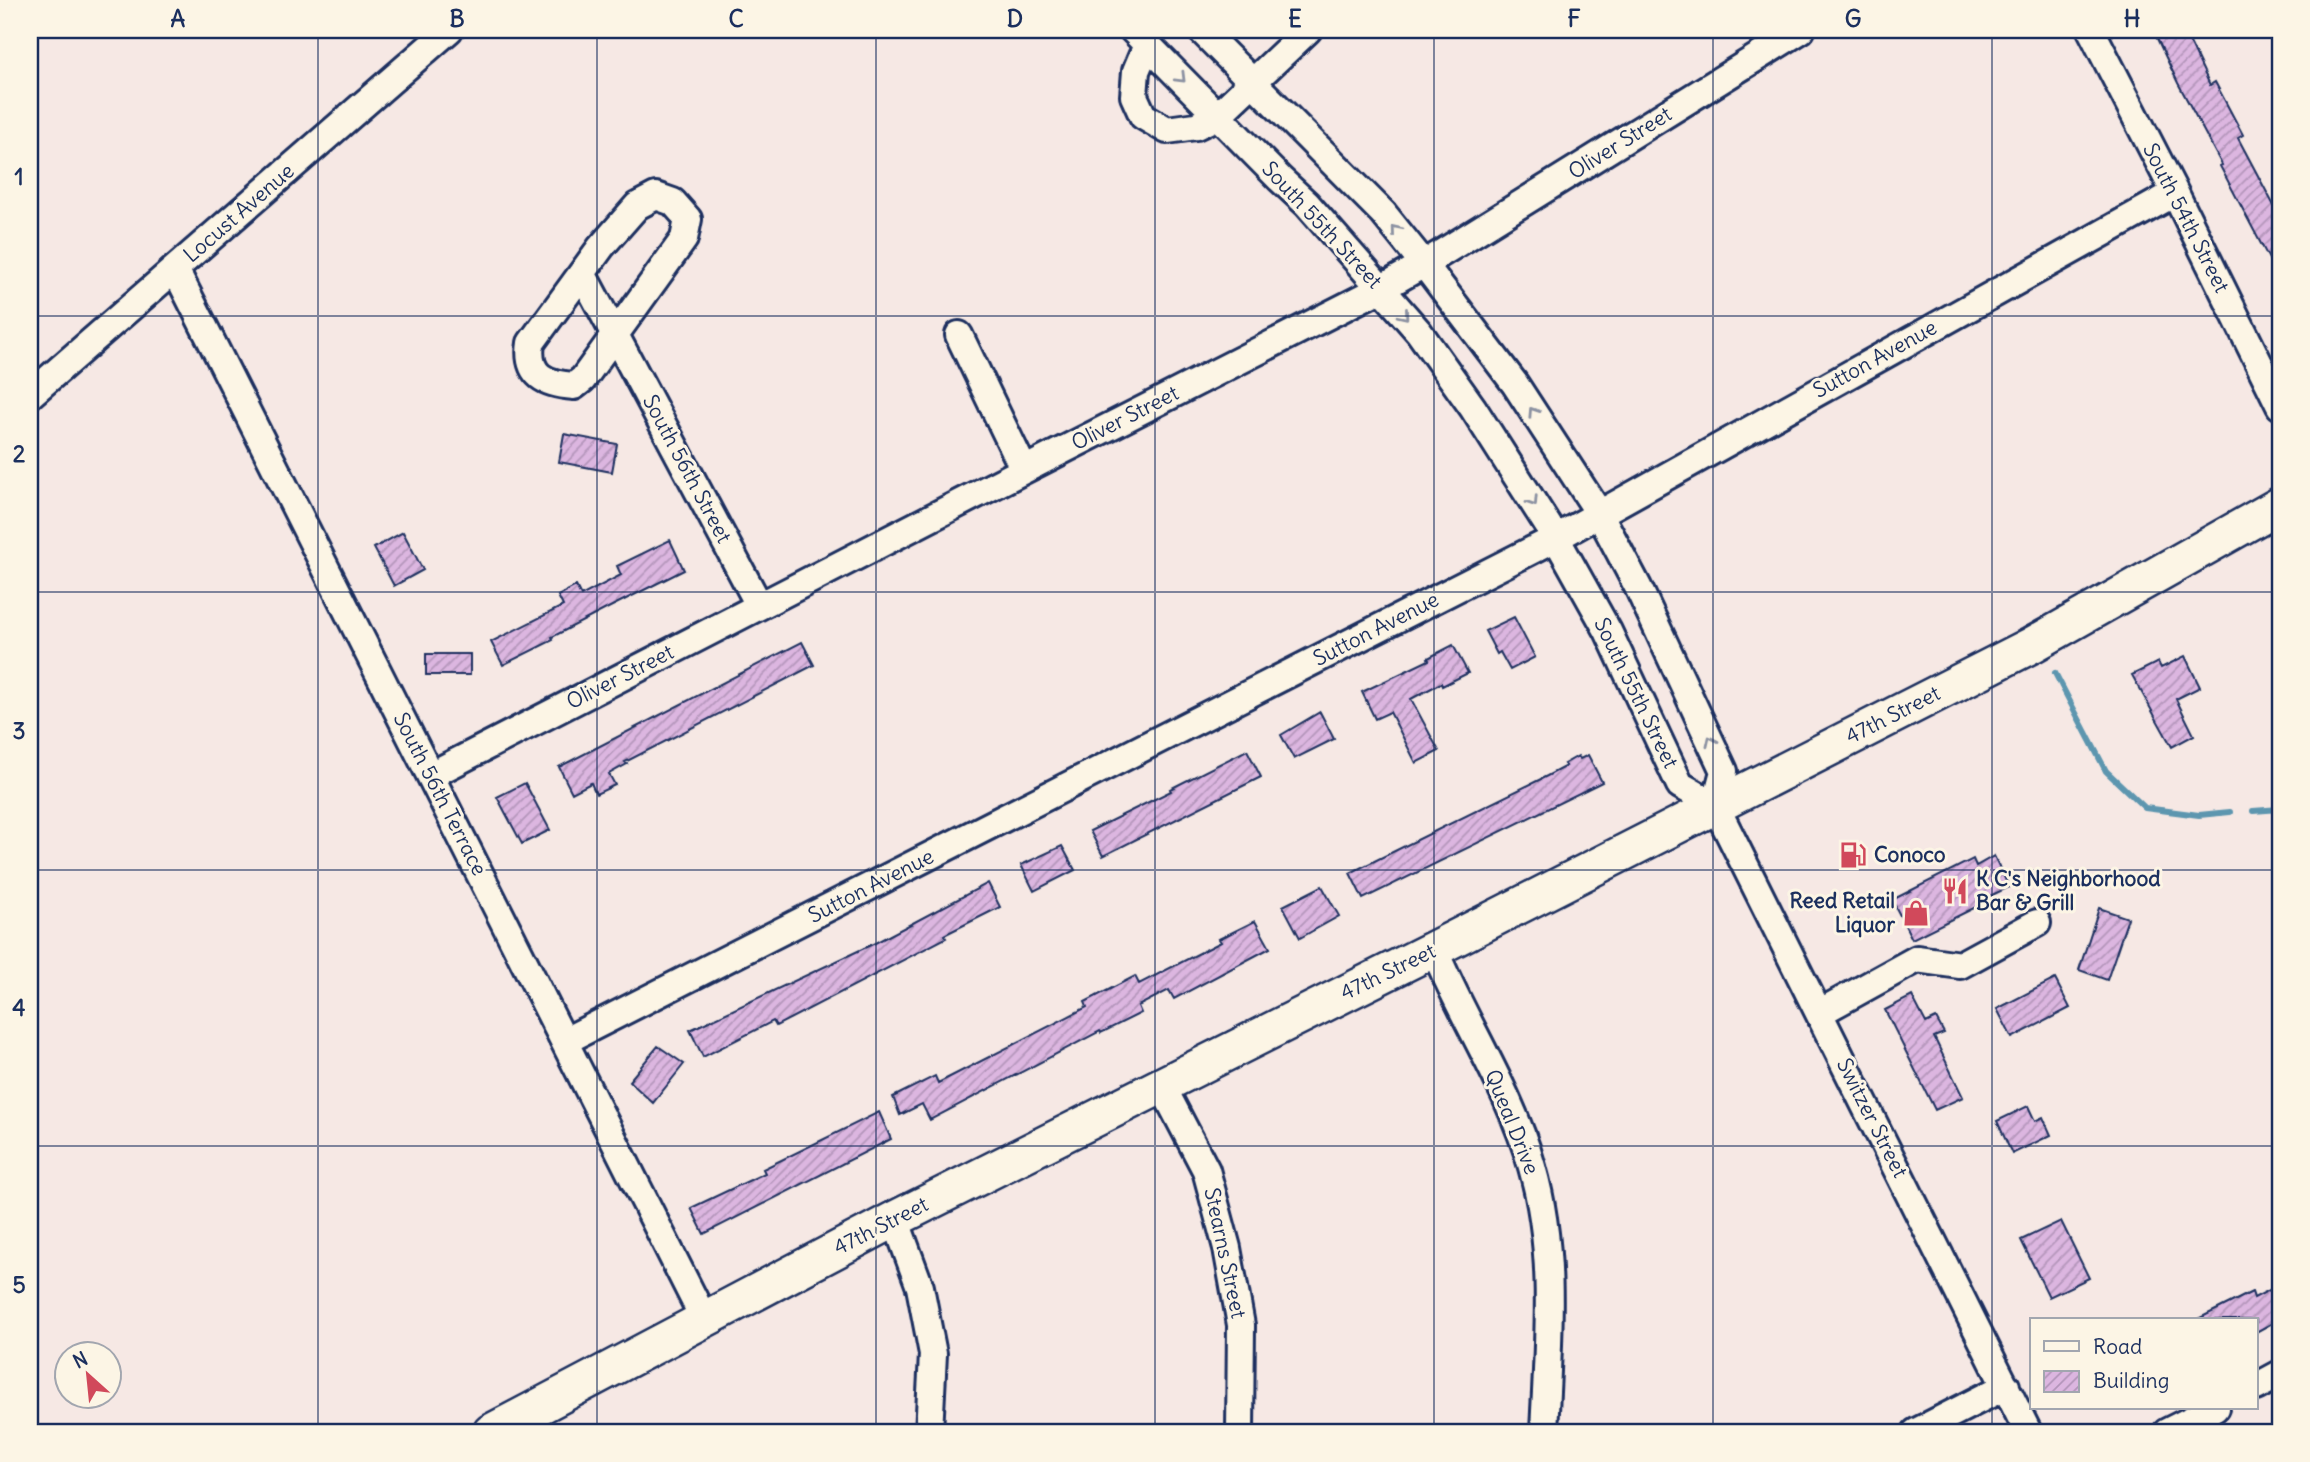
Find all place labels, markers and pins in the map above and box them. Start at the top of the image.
fuel station icon: Conoco [1838,840,1868,870]
place label: Conoco [1874,841,1946,868]
place label: K C's Neighborhood Bar & Grill [1976,865,2161,916]
restaurant icon: K C's Neighborhood Bar & Grill [1940,876,1970,906]
place label: Reed Retail Liquor [1789,887,1895,938]
shop icon: Reed Retail Liquor [1901,898,1931,928]

